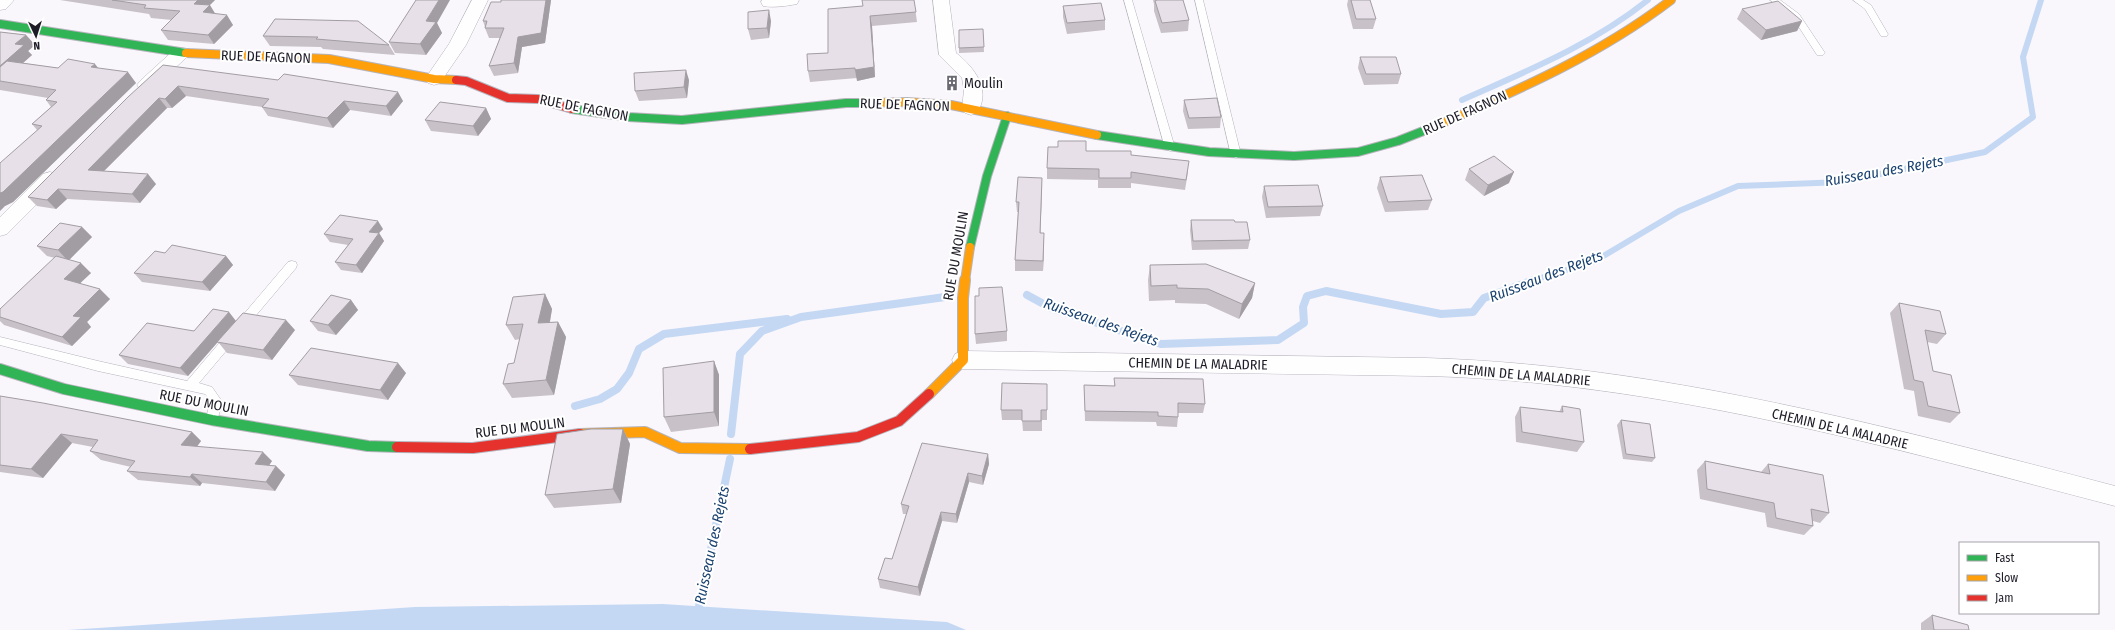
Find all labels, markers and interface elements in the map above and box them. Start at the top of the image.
north arrow [16,16,56,56]
text: N [33,39,40,52]
street label: RUE DE FAGNON [221,47,311,67]
building icon: Moulin [943,74,961,92]
place label: Moulin [964,75,1003,92]
street label: RUE DE FAGNON [1420,87,1510,139]
street label: RUE DE FAGNON [538,91,630,125]
street label: RUE DE FAGNON [860,95,950,115]
water label: Ruisseau des Rejets [1823,152,1945,190]
street label: RUE DU MOULIN [940,210,972,302]
water label: Ruisseau des Rejets [1487,246,1606,306]
water label: Ruisseau des Rejets [1041,294,1161,350]
street label: CHEMIN DE LA MALADRIE [1128,354,1268,374]
street label: CHEMIN DE LA MALADRIE [1451,360,1592,390]
street label: RUE DU MOULIN [158,386,250,420]
street label: CHEMIN DE LA MALADRIE [1770,405,1910,453]
street label: RUE DU MOULIN [474,414,566,442]
water label: Ruisseau des Rejets [691,484,733,606]
legend [1959,542,2099,614]
text: Fast [1995,551,2014,565]
text: Slow [1995,571,2018,585]
text: Jam [1995,591,2013,605]

